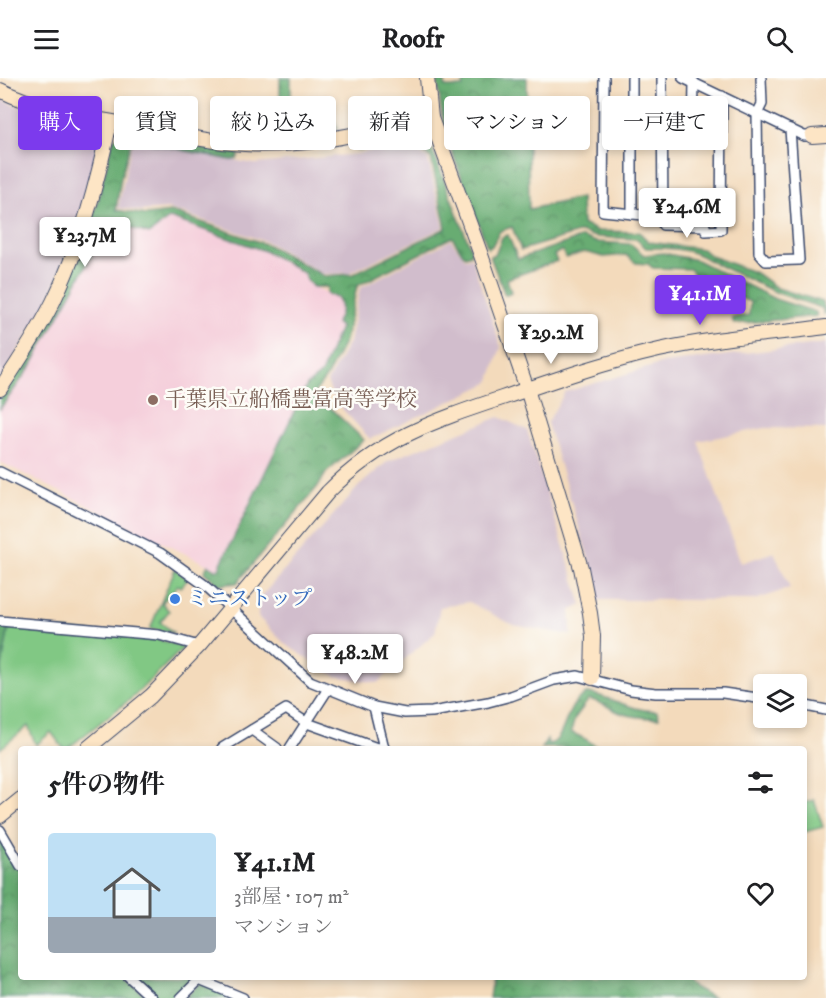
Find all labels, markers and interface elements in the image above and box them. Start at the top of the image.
text: Roofr [382,22,444,56]
icon: menu [30,23,63,56]
icon: search [763,23,796,56]
chip: 購入 [18,96,102,150]
chip: 賃貸 [114,96,198,150]
chip: 絞り込み [210,96,336,150]
chip: 新着 [348,96,432,150]
chip: マンション [444,96,590,150]
chip: 一戸建て [602,96,728,150]
pin: ¥24.6M [638,188,736,239]
text: ¥24.6M [653,195,721,220]
pin: ¥23.7M [36,217,134,268]
text: ¥23.7M [53,224,117,249]
pin: ¥41.1M [651,275,749,326]
text: ¥41.1M [669,282,731,307]
pin: ¥29.2M [502,314,600,365]
text: ¥29.2M [518,321,584,346]
place label: 千葉県立船橋豊富高等学校 [165,387,417,413]
marker: 千葉県立船橋豊富高等学校 [146,393,160,407]
place label: ミニストップ [187,586,312,612]
marker: ミニストップ [168,592,182,606]
pin: ¥48.2M [306,634,404,685]
text: ¥48.2M [321,641,389,666]
map controls [753,674,807,728]
button: layers [753,674,807,728]
icon: filters [744,766,777,799]
text: 5件の物件 [48,769,165,802]
text: ¥41.1M [234,847,315,880]
icon: home [96,857,168,929]
icon: heart [744,877,777,910]
text: 3部屋 · 107 m² [234,885,349,910]
text: マンション [234,915,333,940]

